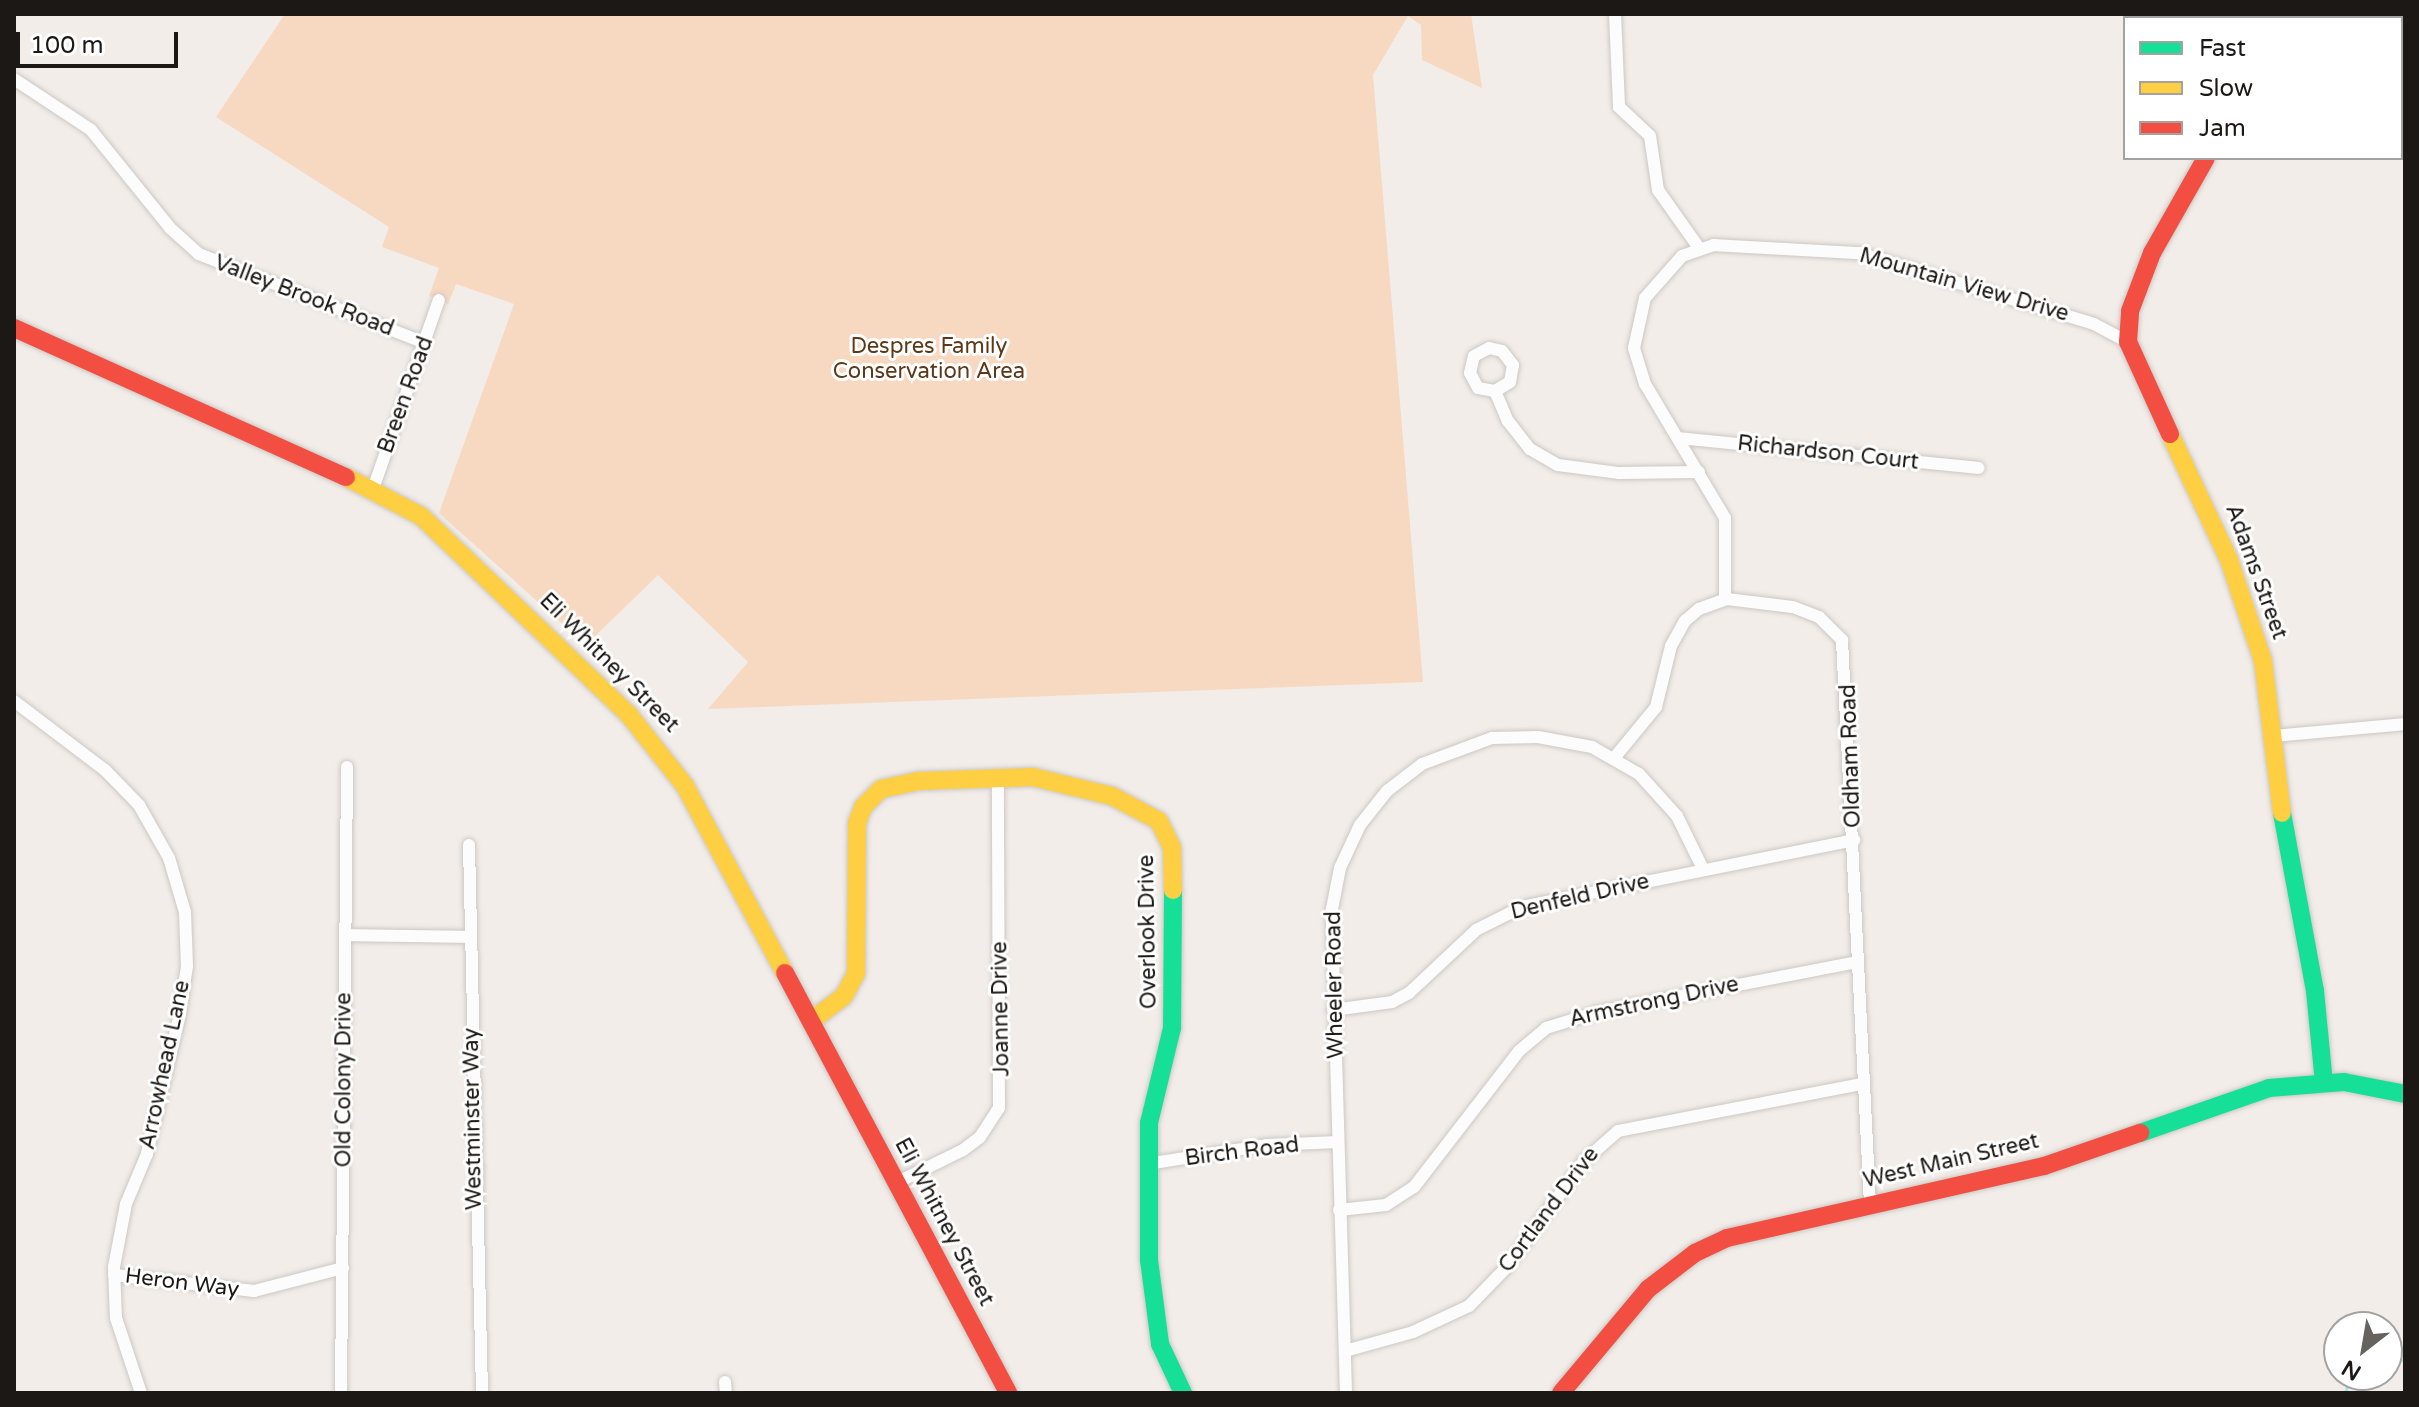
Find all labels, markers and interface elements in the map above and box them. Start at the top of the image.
scale bar [20,16,182,66]
legend [2123,16,2403,160]
text: 100 m [30,31,104,60]
text: Fast [2199,34,2246,63]
text: Slow [2199,74,2253,103]
text: Jam [2199,114,2246,143]
street label: Mountain View Drive [1856,242,2072,328]
street label: Valley Brook Road [210,250,398,342]
street label: Breen Road [373,333,439,457]
park label: Despres Family Conservation Area [833,333,1025,384]
street label: Richardson Court [1736,430,1920,476]
street label: Adams Street [2219,501,2293,643]
street label: Eli Whitney Street [534,588,684,738]
street label: Oldham Road [1835,684,1867,828]
street label: Overlook Drive [1133,855,1163,1009]
street label: Denfeld Drive [1508,868,1652,926]
street label: Wheeler Road [1321,911,1349,1059]
street label: Joanne Drive [987,941,1015,1077]
street label: Armstrong Drive [1567,971,1741,1033]
street label: Arrowhead Lane [134,978,196,1152]
street label: Old Colony Drive [331,993,357,1167]
street label: Westminster Way [458,1028,488,1210]
street label: West Main Street [1861,1128,2041,1194]
street label: Birch Road [1183,1132,1301,1172]
street label: Eli Whitney Street [889,1134,999,1310]
street label: Cortland Drive [1493,1142,1605,1278]
street label: Heron Way [123,1263,241,1303]
north arrow [2323,1311,2403,1391]
text: N [2337,1354,2366,1386]

